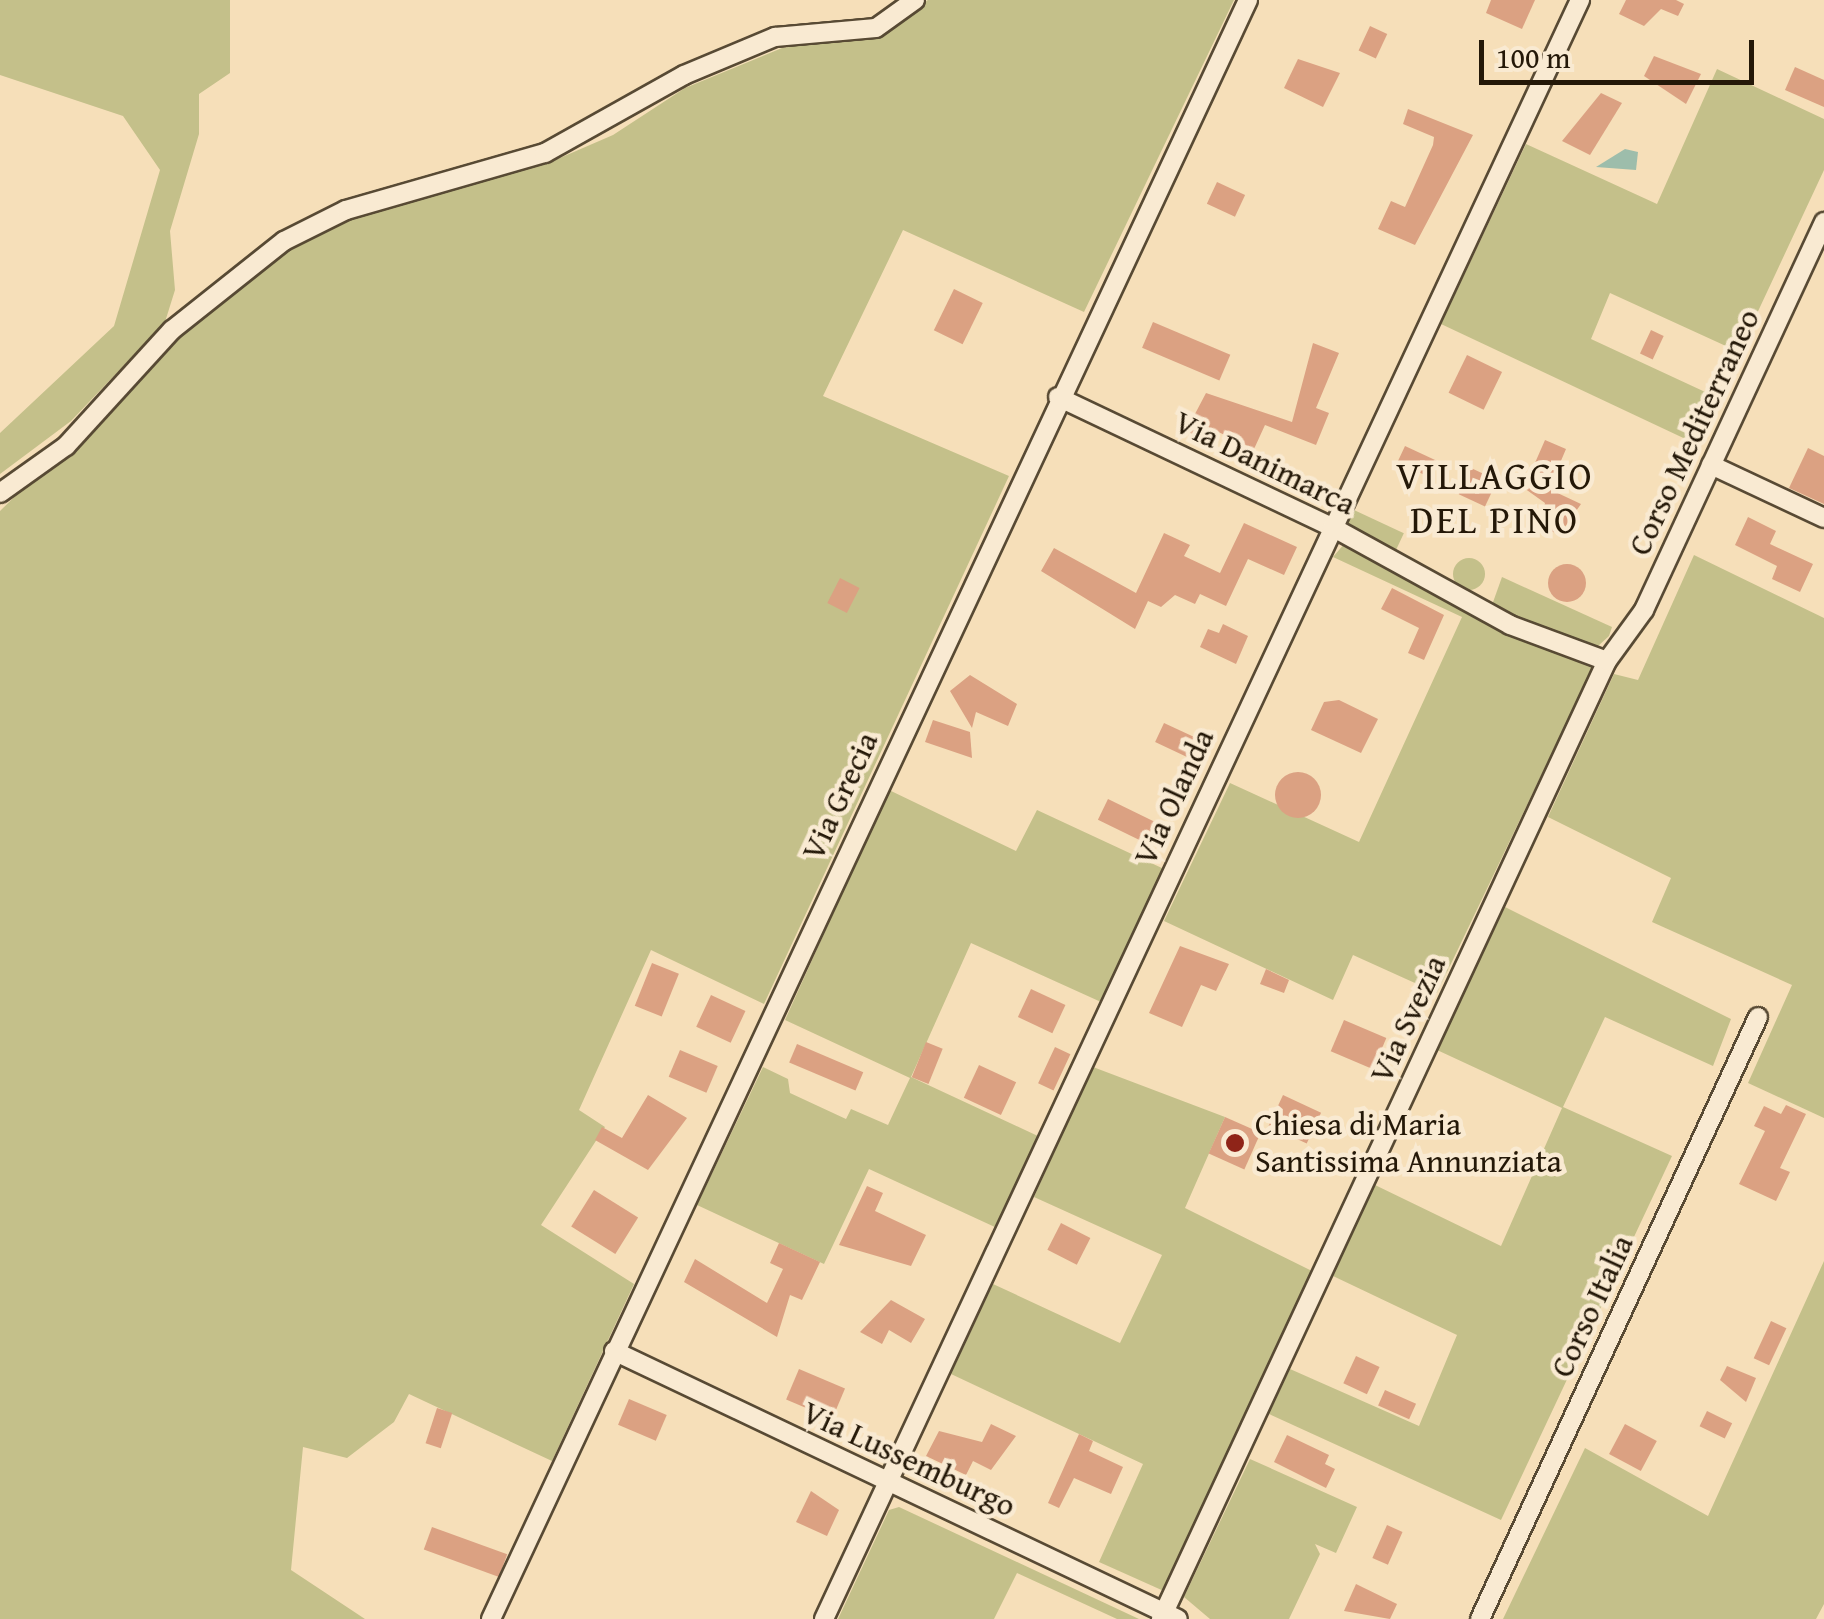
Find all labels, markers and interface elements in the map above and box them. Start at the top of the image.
scale bar [1484,20,1759,82]
text: 100 m [1496,35,1570,79]
street label: Corso Mediterraneo [1620,303,1768,561]
street label: Via Danimarca [1168,403,1362,523]
district label: VILLAGGIO DEL PINO [1396,453,1594,542]
street label: Via Olanda [1126,723,1222,871]
street label: Via Grecia [794,726,886,866]
street label: Via Svezia [1362,949,1454,1089]
place label: Chiesa di Maria Santissima Annunziata [1255,1106,1562,1181]
marker: Chiesa di Maria Santissima Annunziata [1224,1132,1246,1154]
street label: Corso Italia [1542,1229,1642,1383]
street label: Via Lussemburgo [796,1393,1022,1525]

